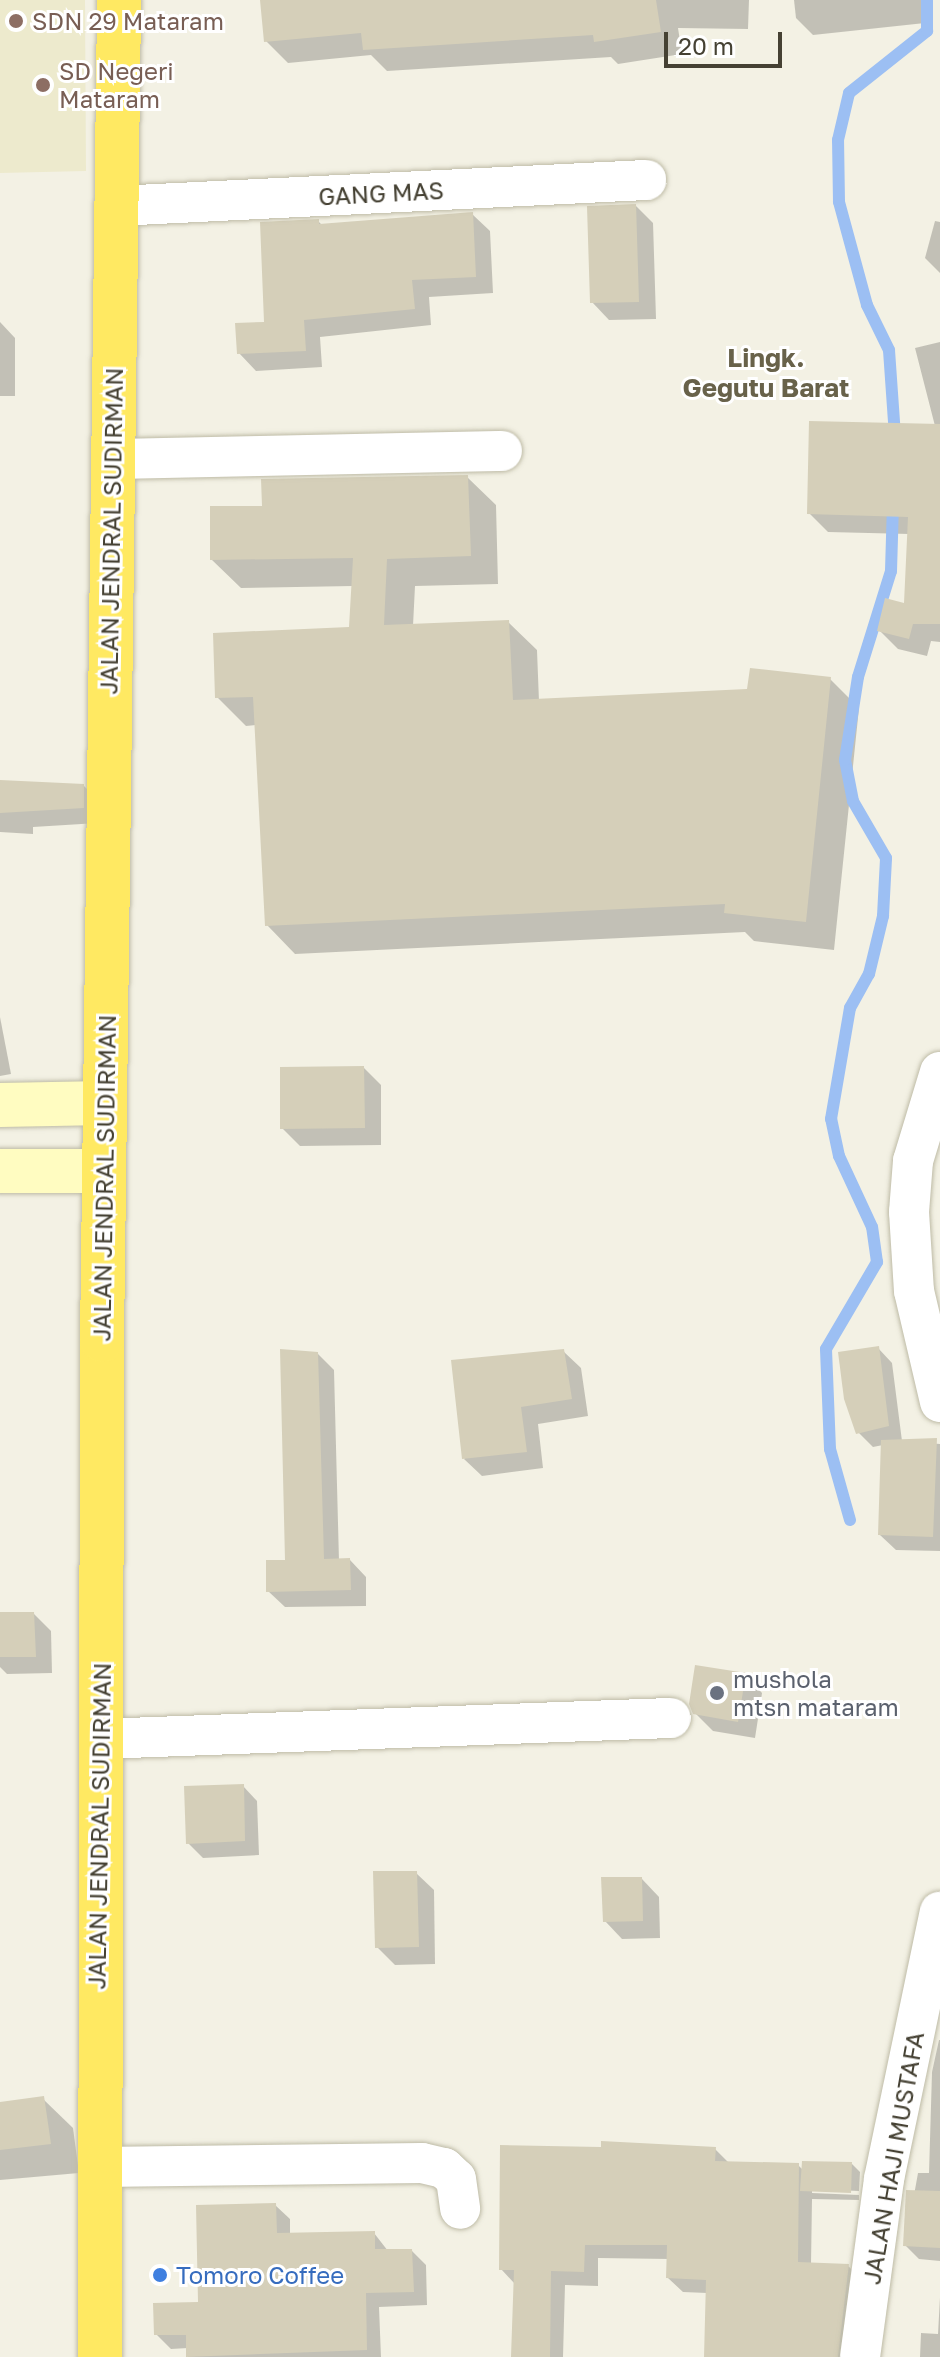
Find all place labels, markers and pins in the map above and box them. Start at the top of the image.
place label: SDN 29 Mataram [32,7,224,35]
marker: SDN 29 Mataram [7,12,25,30]
place label: SD Negeri Mataram [59,57,174,113]
marker: SD Negeri Mataram [34,76,52,94]
place label: mushola mtsn mataram [733,1665,899,1721]
marker: mushola mtsn mataram [708,1684,726,1702]
place label: Tomoro Coffee [176,2261,344,2289]
marker: Tomoro Coffee [151,2266,169,2284]

